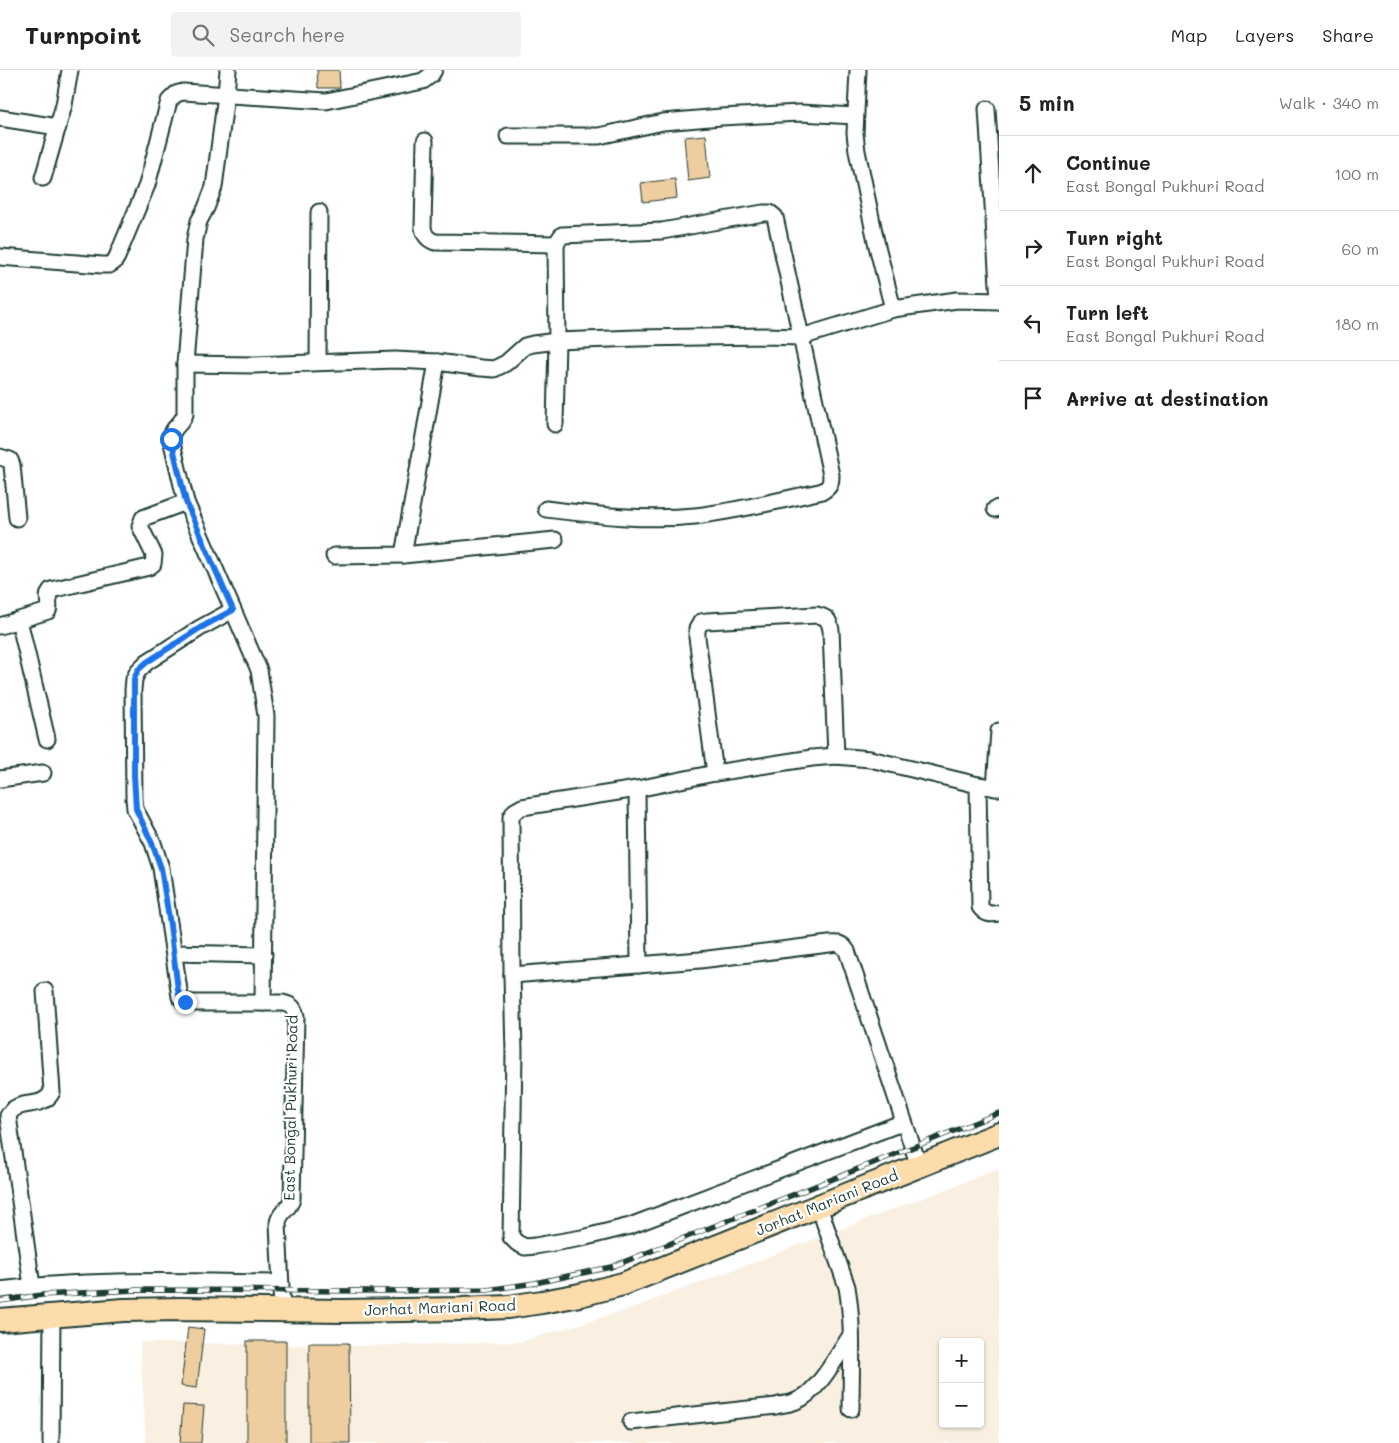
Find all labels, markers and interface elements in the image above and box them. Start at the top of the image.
search box [171,12,521,57]
text: Turnpoint [25,19,141,50]
icon: search [189,21,217,49]
text: Search here [229,22,345,47]
text: Map [1171,23,1207,47]
text: Layers [1235,23,1294,47]
text: Share [1322,23,1374,47]
text: 5 min [1019,89,1075,116]
text: Walk · 340 m [1279,92,1379,113]
text: Continue [1066,150,1151,175]
icon: ahead [1019,159,1047,187]
text: 100 m [1334,163,1379,184]
text: East Bongal Pukhuri Road [1066,175,1264,196]
text: Turn right [1066,225,1163,250]
icon: right [1019,234,1047,262]
text: 60 m [1342,238,1379,259]
text: East Bongal Pukhuri Road [1066,250,1264,271]
text: Turn left [1066,300,1149,325]
icon: left [1019,309,1047,337]
text: 180 m [1334,313,1379,334]
text: East Bongal Pukhuri Road [1066,325,1264,346]
icon: arrive [1019,384,1047,412]
text: Arrive at destination [1066,386,1269,411]
route start [160,428,183,451]
route end [174,991,197,1014]
street label: East Bongal Pukhuri Road [278,1015,302,1201]
street label: Jorhat Mariani Road [753,1164,901,1240]
street label: Jorhat Mariani Road [364,1294,516,1320]
map controls [939,1338,984,1428]
button: + [939,1338,984,1383]
button: − [939,1383,984,1428]

